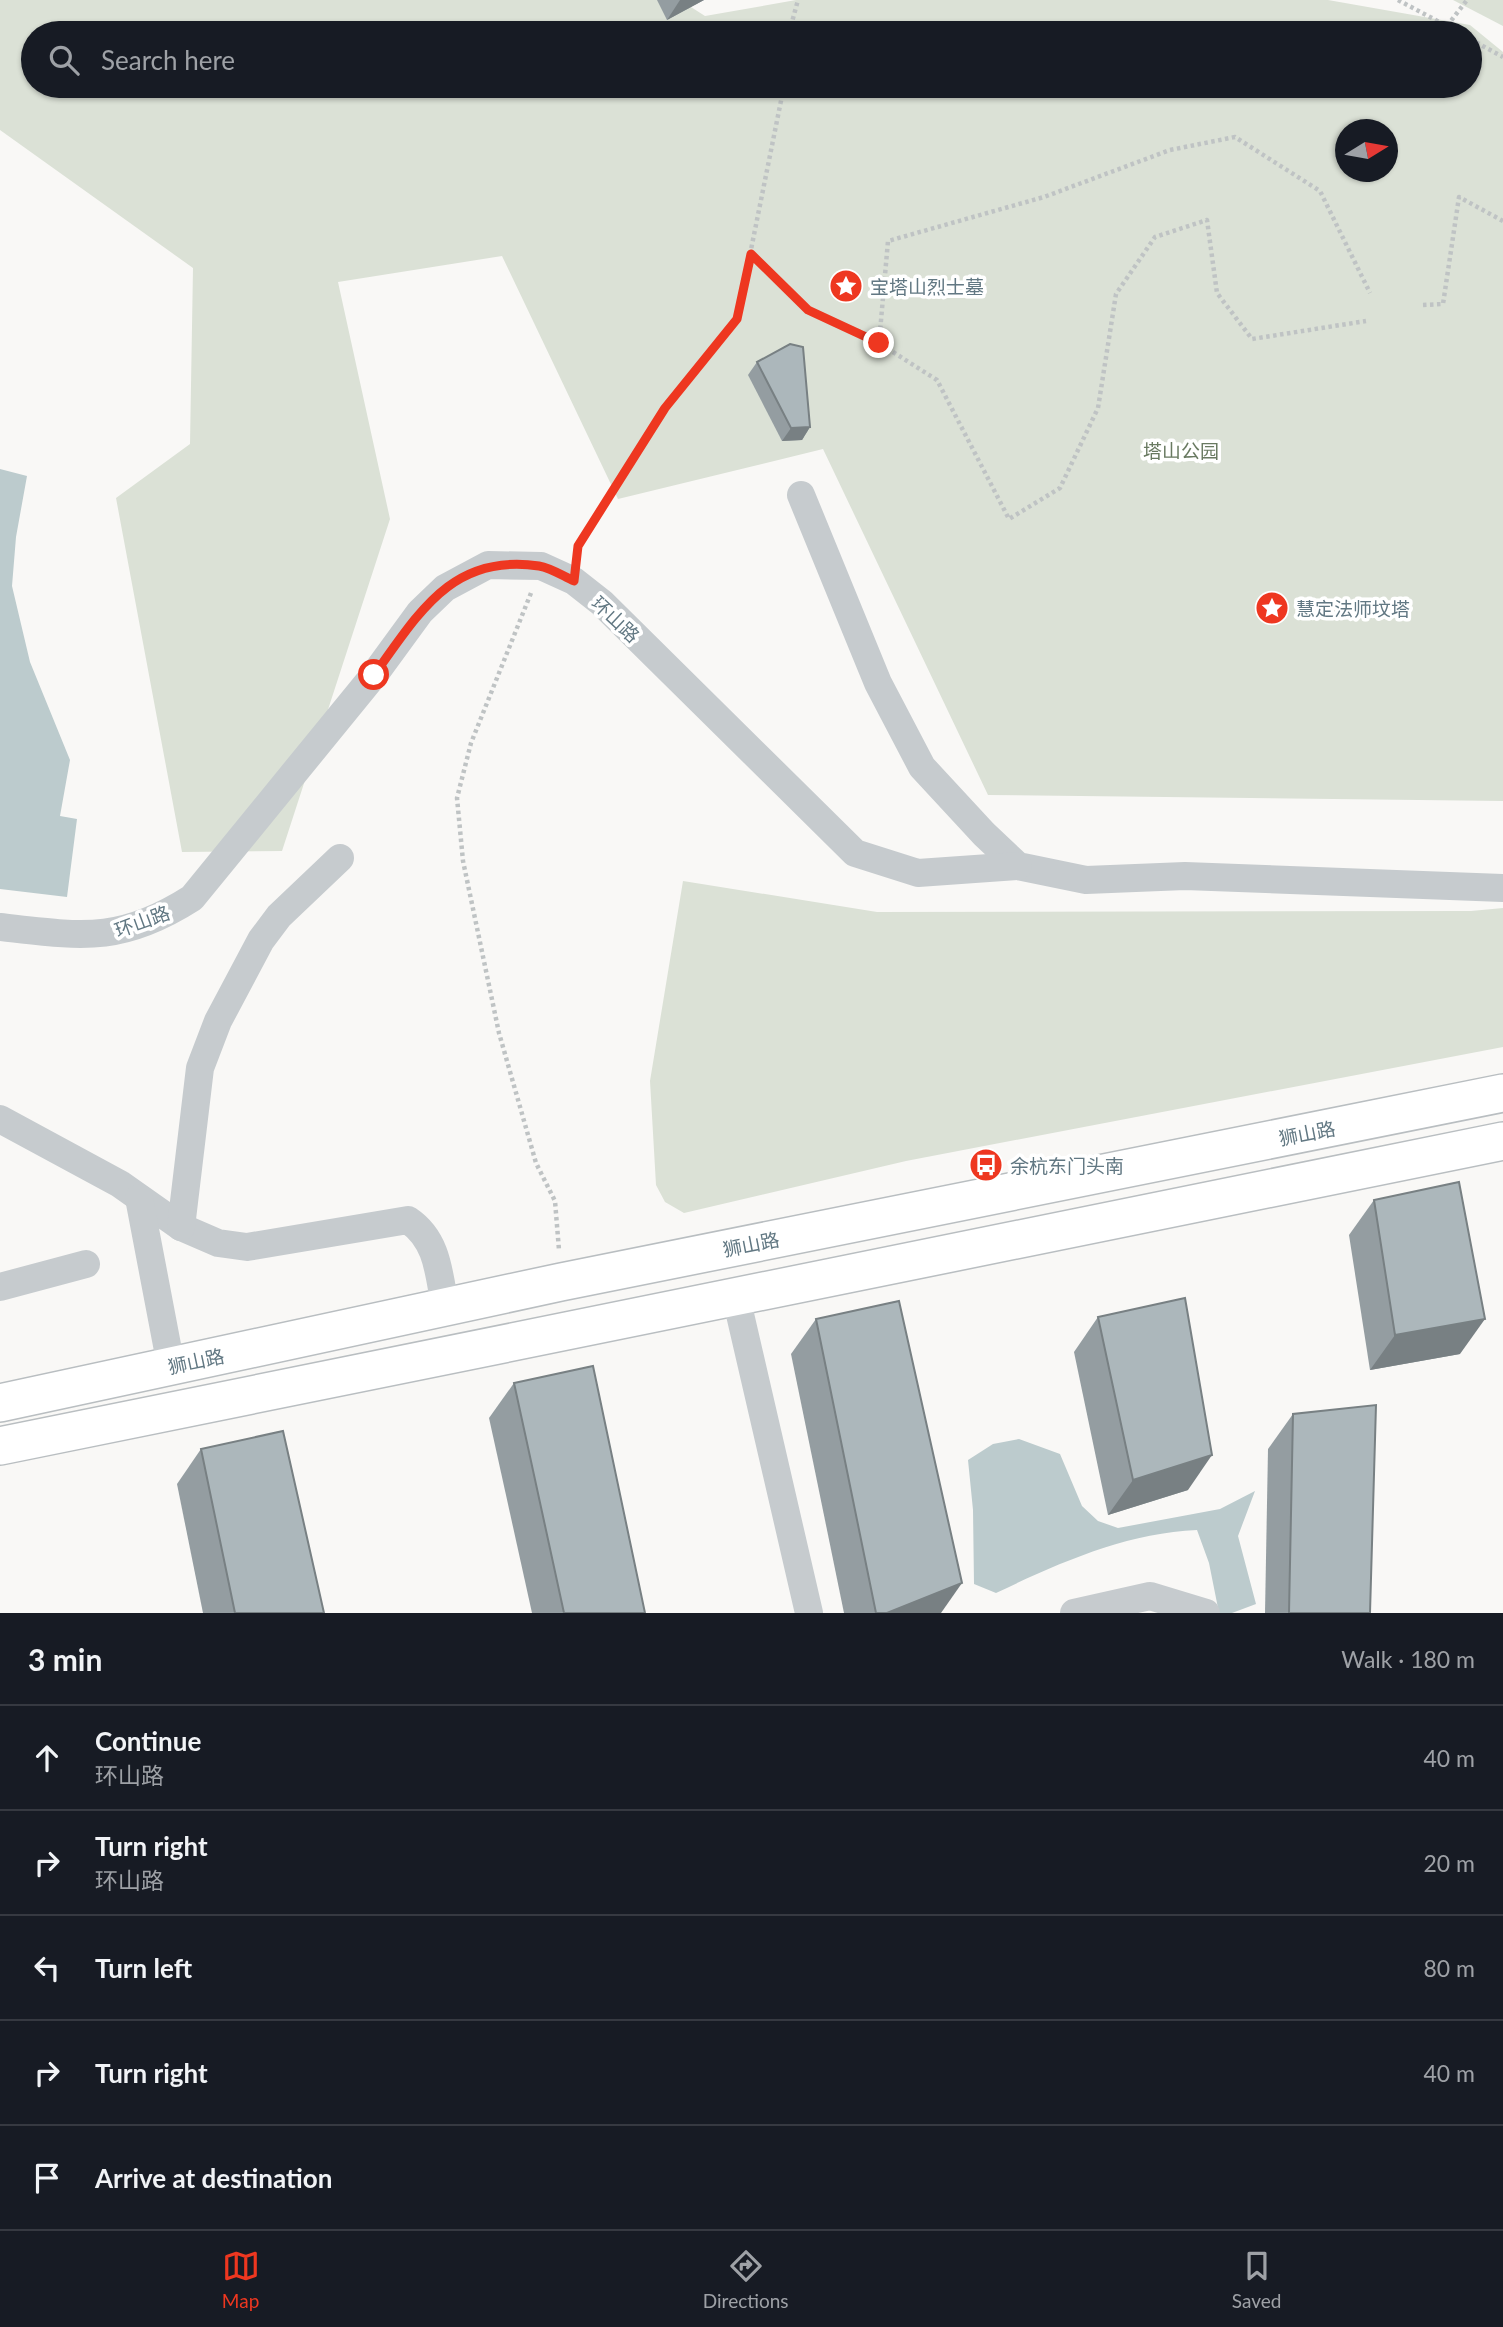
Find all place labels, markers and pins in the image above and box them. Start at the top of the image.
place icon: 宝塔山烈士墓 [827,267,865,305]
place label: 宝塔山烈士墓 [870,275,984,298]
place icon: 慧定法师坟塔 [1253,589,1291,627]
place label: 慧定法师坟塔 [1296,597,1410,620]
bus stop icon: 余杭东门头南 [967,1146,1005,1184]
place label: 余杭东门头南 [1010,1154,1124,1177]

